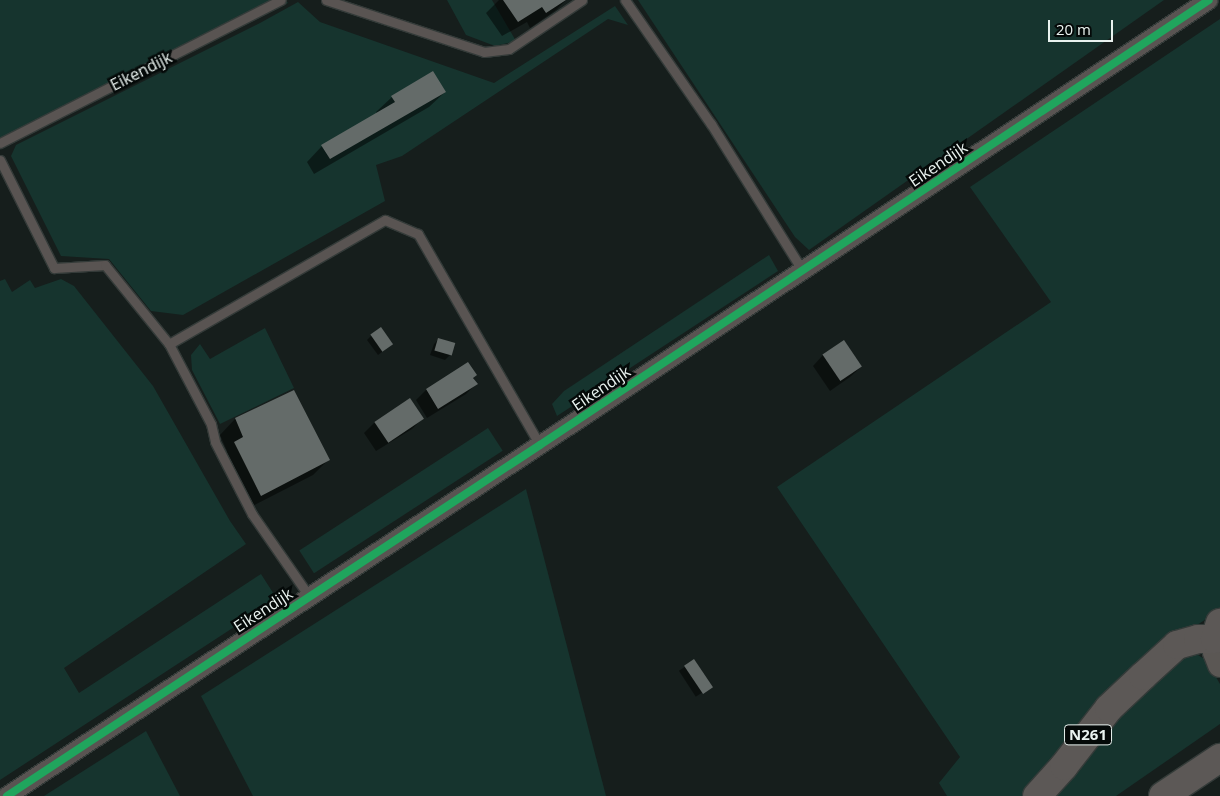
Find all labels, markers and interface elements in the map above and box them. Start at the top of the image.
scale bar [1050,10,1115,42]
text: 20 m [1056,19,1091,39]
street label: Eikendijk [107,47,175,95]
street label: Eikendijk [905,137,971,191]
street label: Eikendijk [568,361,634,415]
street label: Eikendijk [230,584,296,636]
road number: N261 [1063,722,1113,748]

